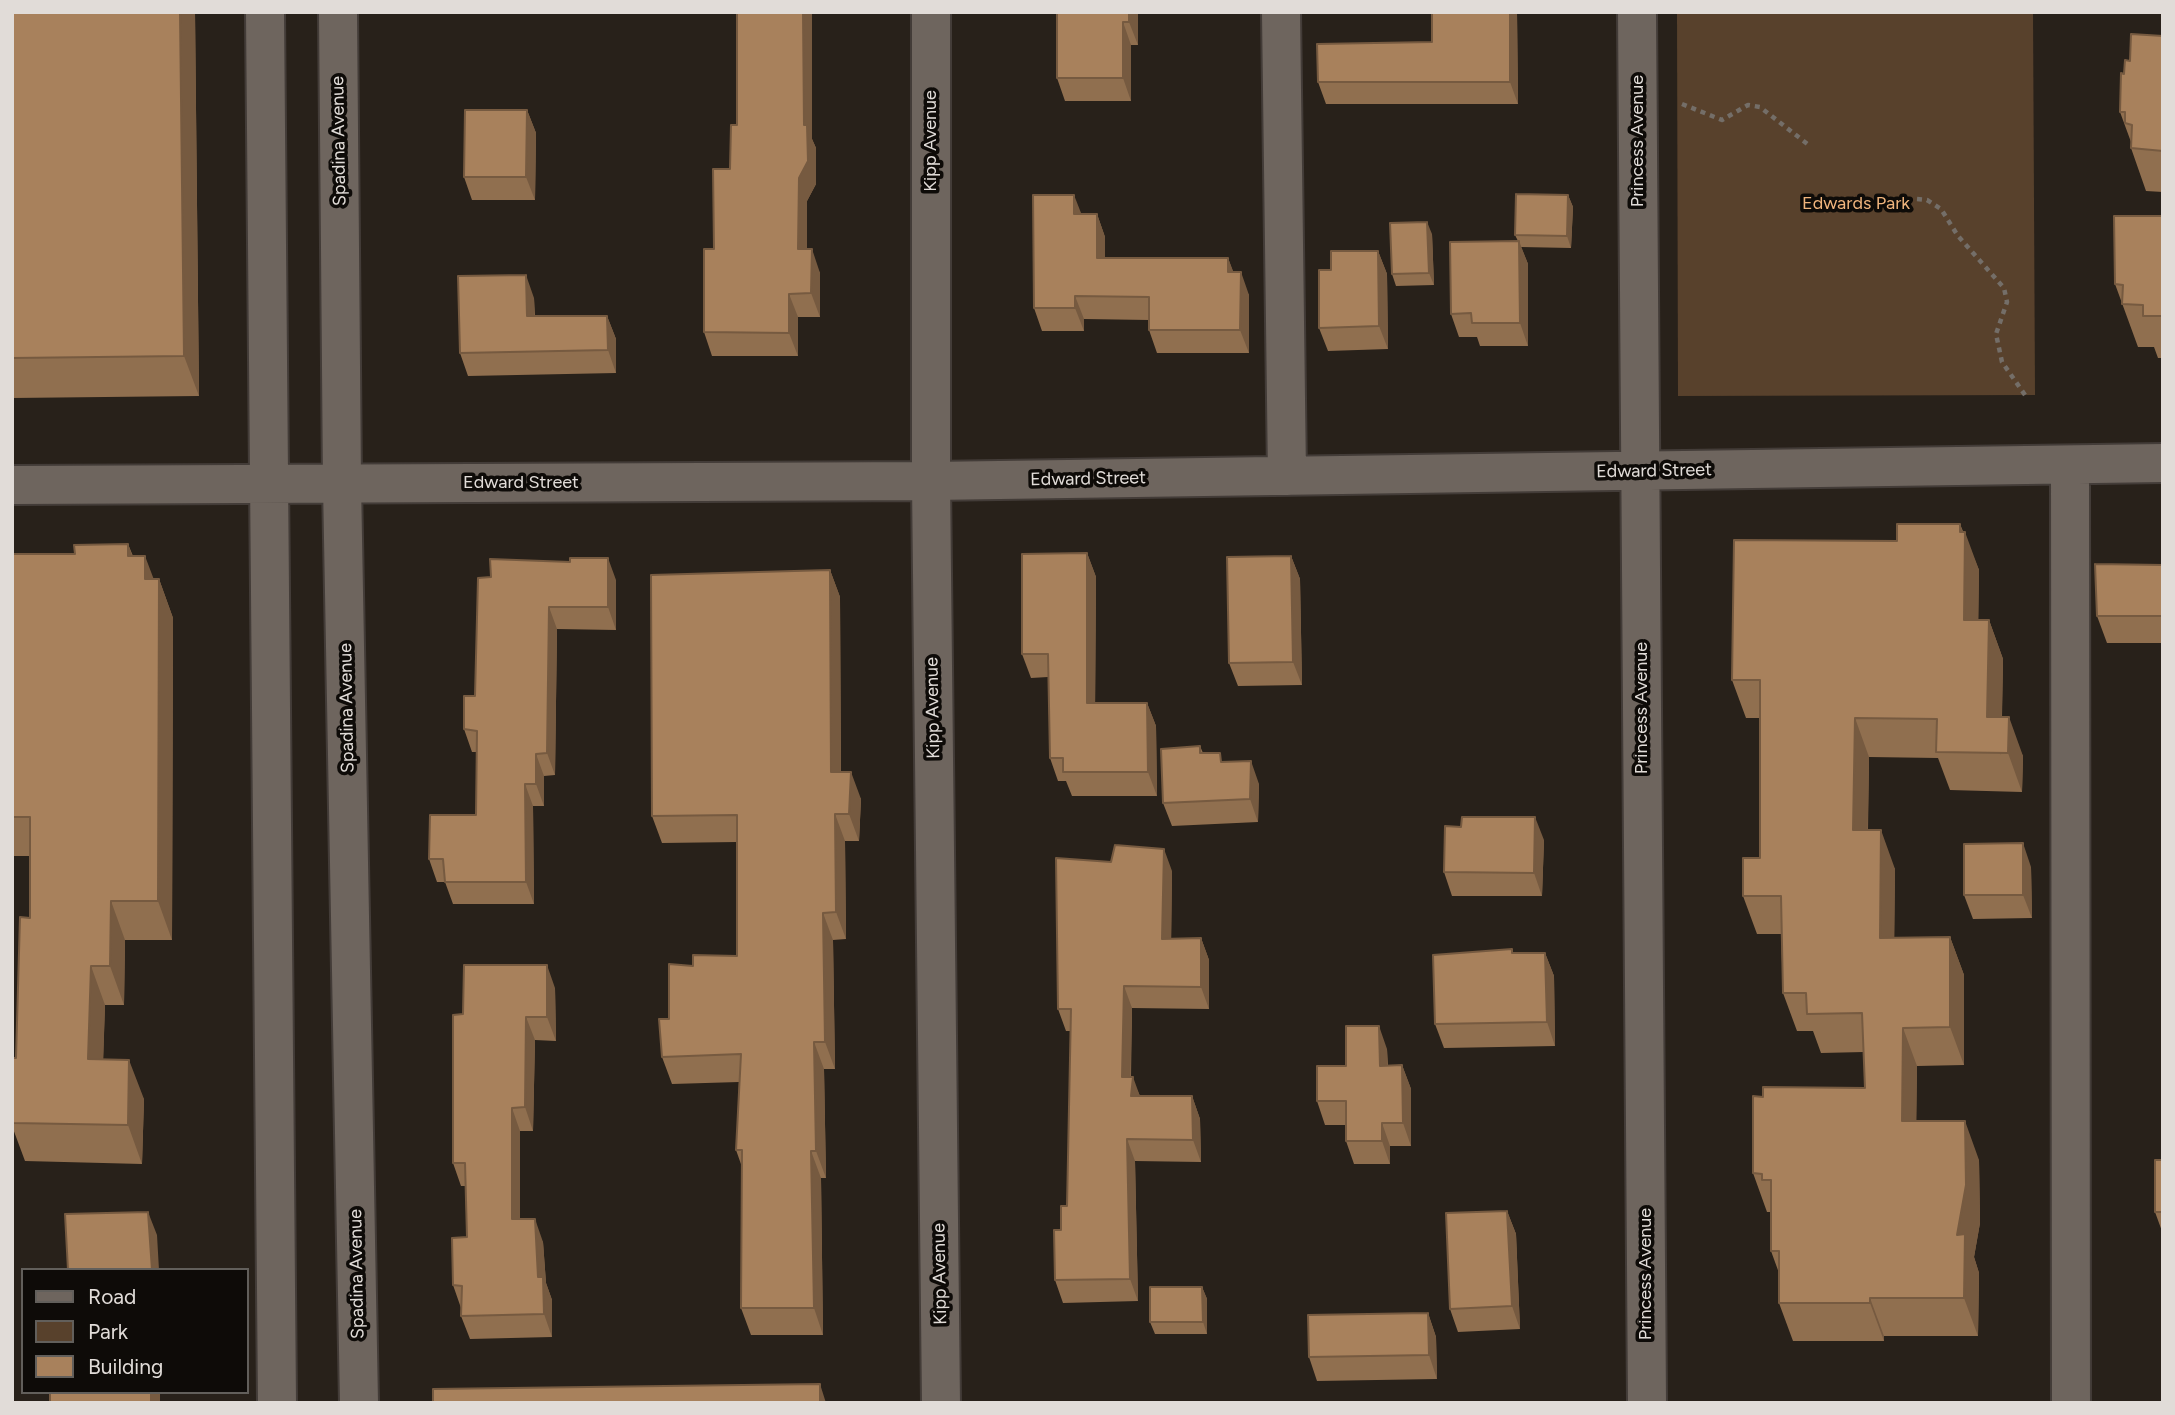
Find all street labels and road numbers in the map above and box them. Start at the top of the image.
street label: Princess Avenue [1627,75,1649,207]
street label: Spadina Avenue [327,76,351,206]
street label: Kipp Avenue [920,90,942,192]
street label: Edward Street [1596,459,1712,483]
street label: Edward Street [1030,467,1146,491]
street label: Edward Street [463,472,579,494]
street label: Princess Avenue [1631,642,1653,774]
street label: Spadina Avenue [335,643,359,773]
street label: Kipp Avenue [921,657,945,759]
street label: Princess Avenue [1635,1208,1657,1340]
street label: Spadina Avenue [345,1209,369,1339]
street label: Kipp Avenue [928,1223,952,1325]

